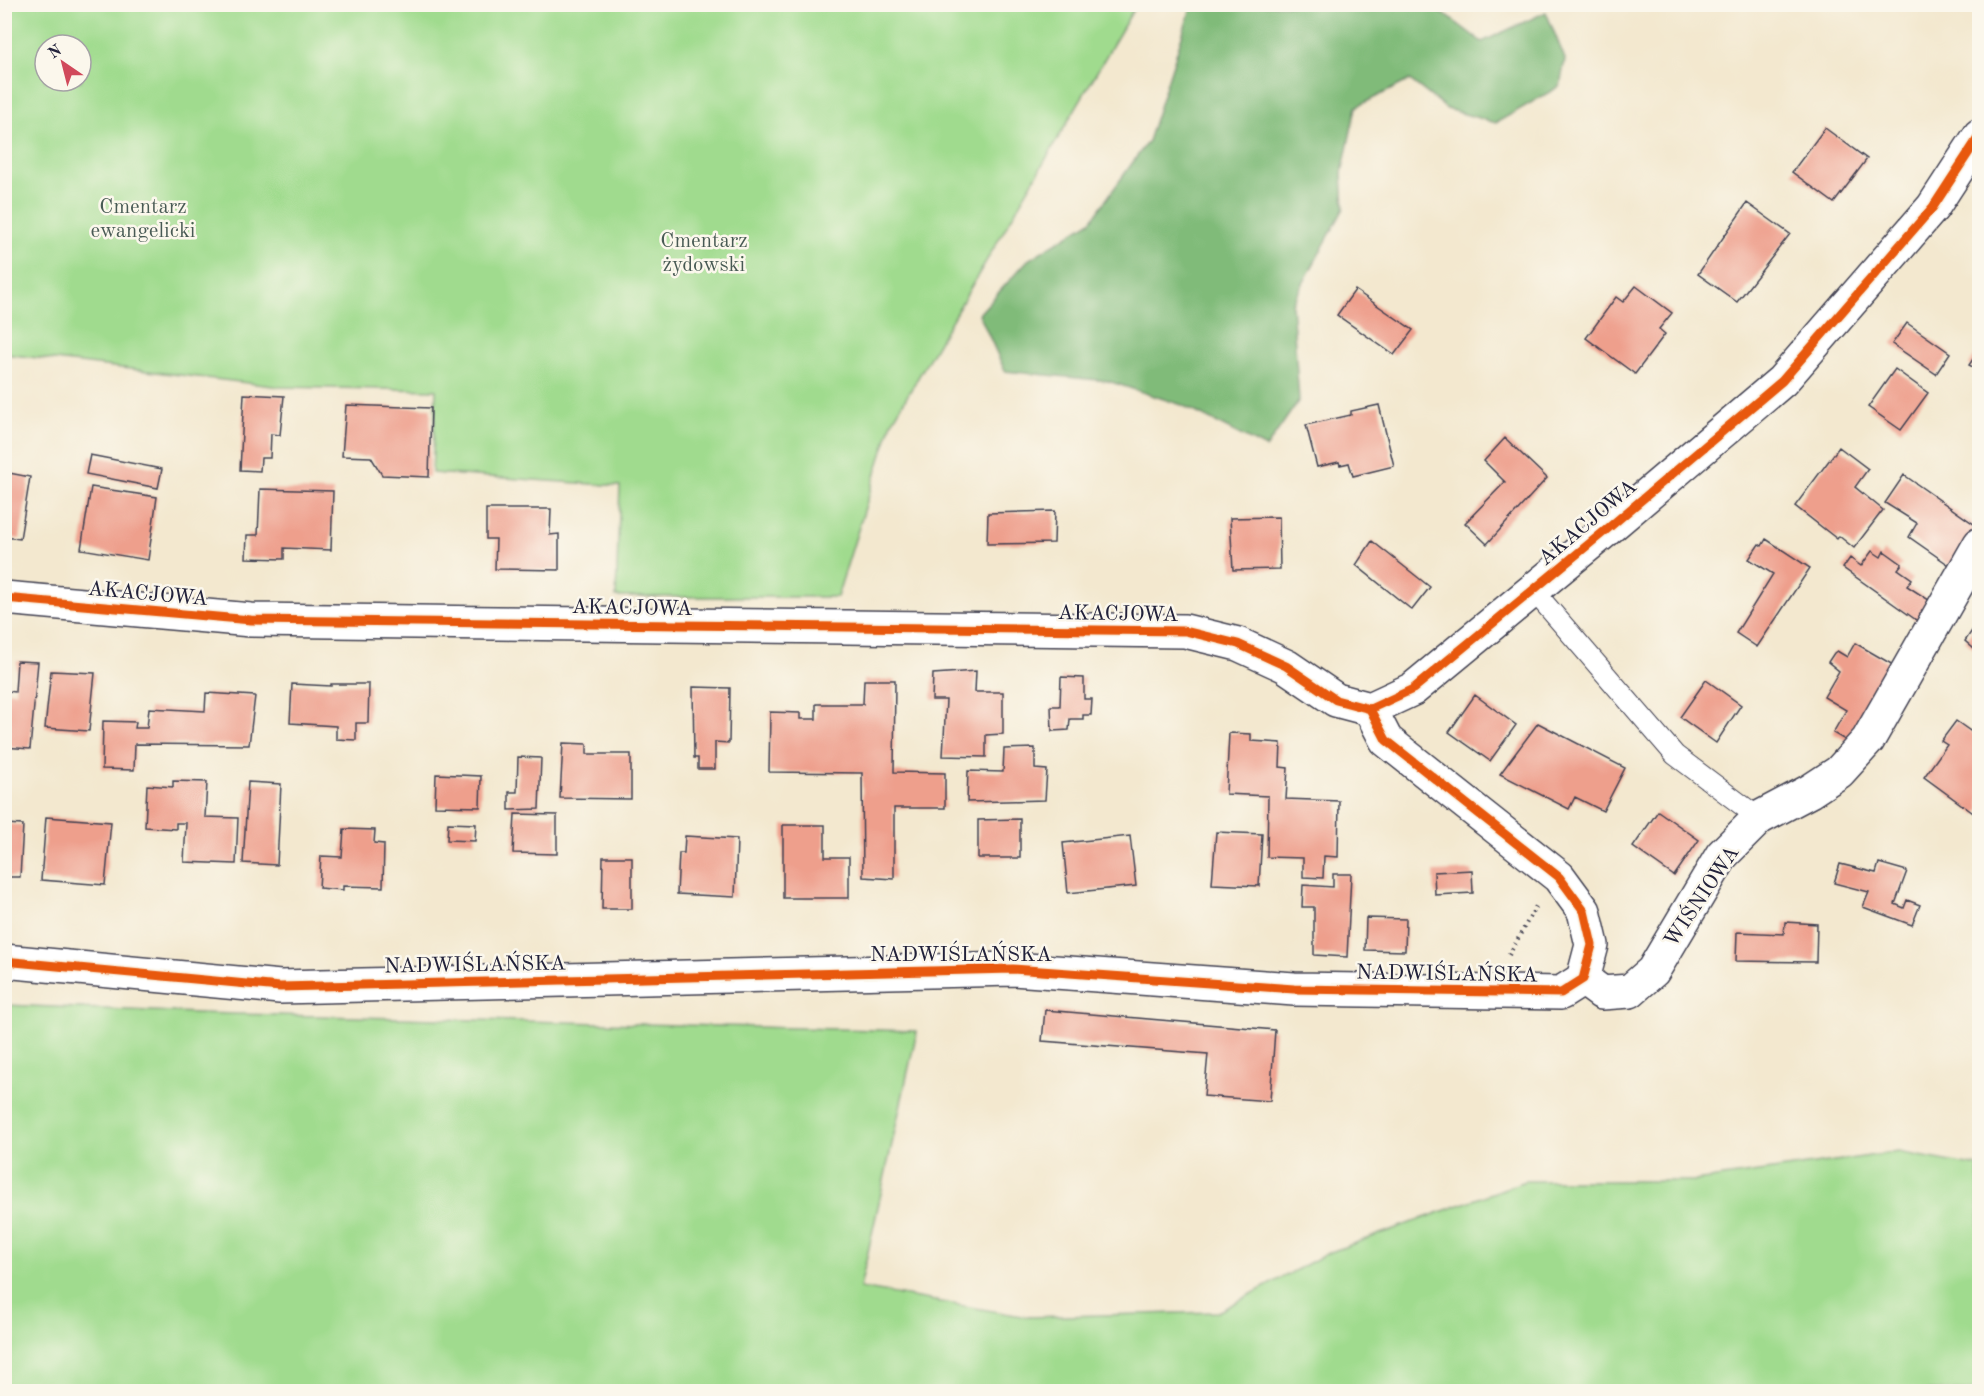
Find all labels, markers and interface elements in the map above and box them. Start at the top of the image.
north arrow [33,33,93,93]
text: N [46,42,66,62]
park label: Cmentarz ewangelicki [90,197,196,242]
park label: Cmentarz żydowski [660,231,748,276]
street label: AKACJOWA [1535,476,1641,570]
street label: AKACJOWA [87,579,209,610]
street label: AKACJOWA [571,597,693,620]
street label: AKACJOWA [1057,603,1179,626]
street label: WIŚNIOWA [1657,840,1744,951]
street label: NADWIŚLAŃSKA [870,940,1052,966]
street label: NADWIŚLAŃSKA [384,948,566,978]
street label: NADWIŚLAŃSKA [1356,957,1538,987]

